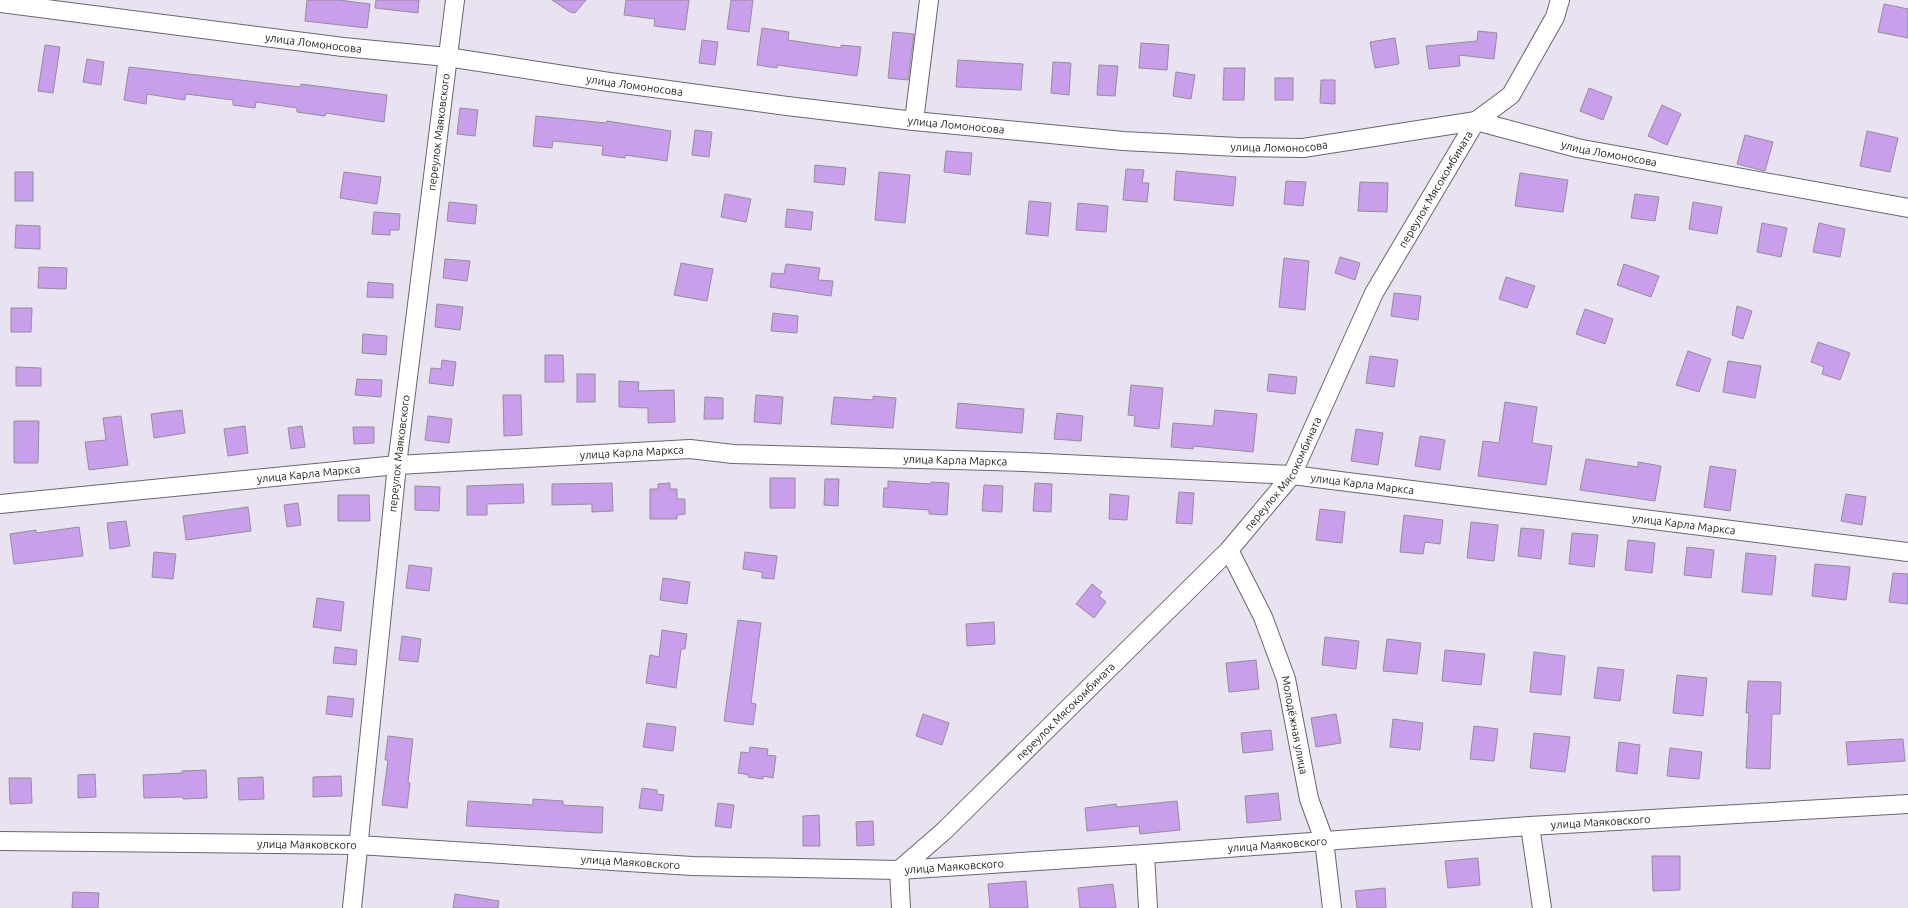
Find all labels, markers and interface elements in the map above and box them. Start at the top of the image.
street label: улица Ломоносова [264,31,362,55]
street label: переулок Маяковского [425,73,452,191]
street label: улица Ломоносова [585,73,684,98]
street label: улица Ломоносова [907,114,1005,136]
street label: переулок Мясокомбината [1396,129,1475,250]
street label: улица Ломоносова [1230,138,1328,154]
street label: улица Ломоносова [1560,138,1658,168]
street label: переулок Маяковского [386,394,412,513]
street label: переулок Мясокомбината [1242,415,1323,533]
street label: улица Карла Маркса [579,443,684,461]
street label: улица Карла Маркса [903,453,1007,468]
street label: улица Карла Маркса [256,463,361,485]
street label: улица Карла Маркса [1310,471,1415,496]
street label: улица Карла Маркса [1632,512,1736,536]
street label: переулок Мясокомбината [1014,660,1117,763]
street label: Молодёжная улица [1279,675,1310,775]
street label: улица Маяковского [1551,813,1651,831]
street label: улица Маяковского [1227,835,1328,854]
street label: улица Маяковского [257,838,357,851]
street label: улица Маяковского [580,853,681,871]
street label: улица Маяковского [904,857,1004,876]

